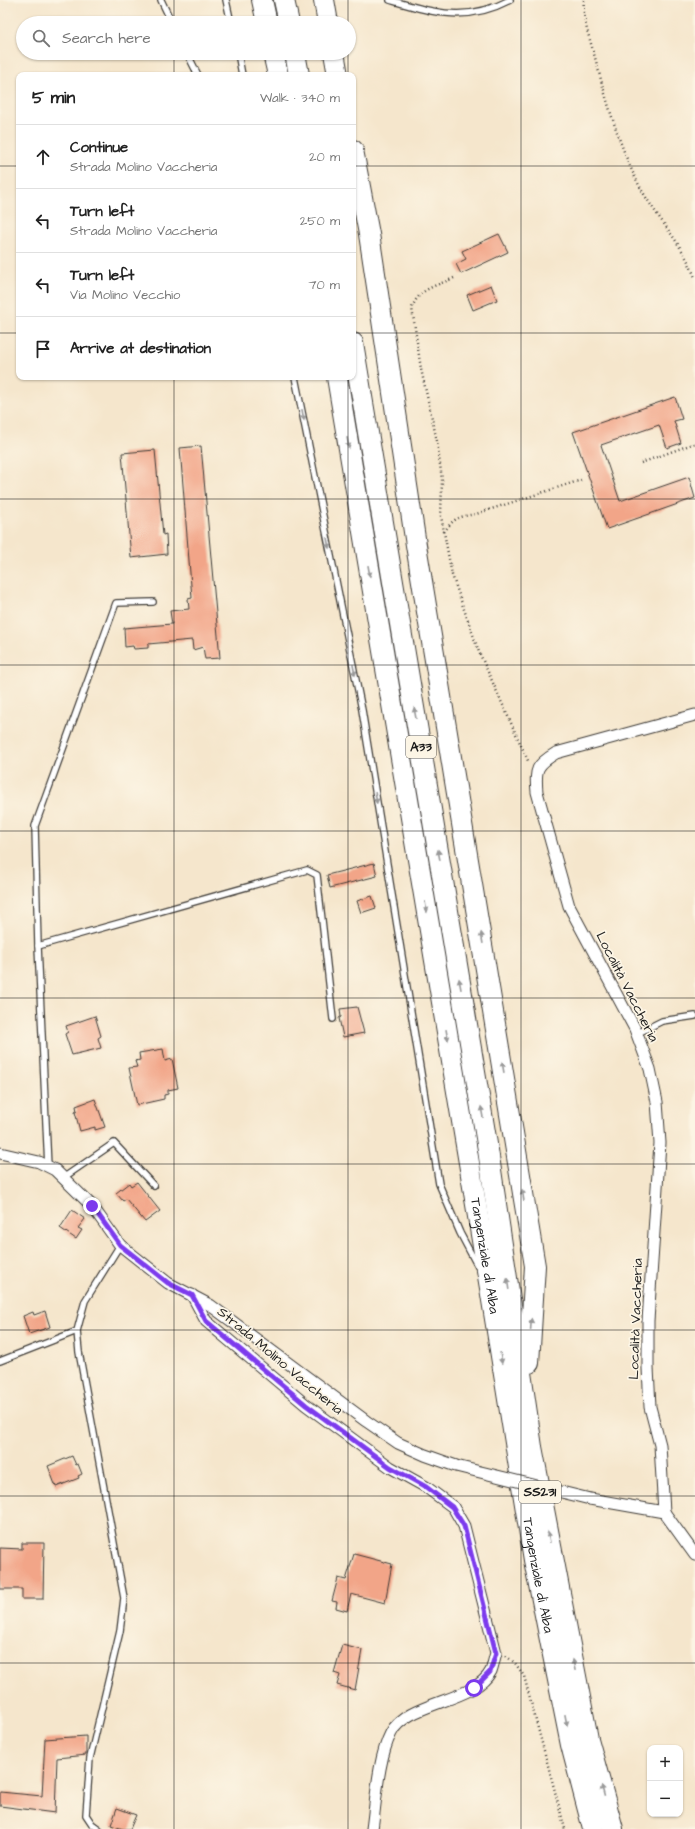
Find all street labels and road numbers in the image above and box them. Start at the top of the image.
road number: A33 [406,736,436,758]
street label: Località Vaccheria [591,928,663,1046]
street label: Tangenziale di Alba [465,1196,504,1315]
street label: Località Vaccheria [624,1258,648,1380]
street label: Strada Molino Vaccheria [213,1302,347,1420]
road number: SS231 [519,1481,561,1503]
street label: Tangenziale di Alba [517,1516,558,1635]

